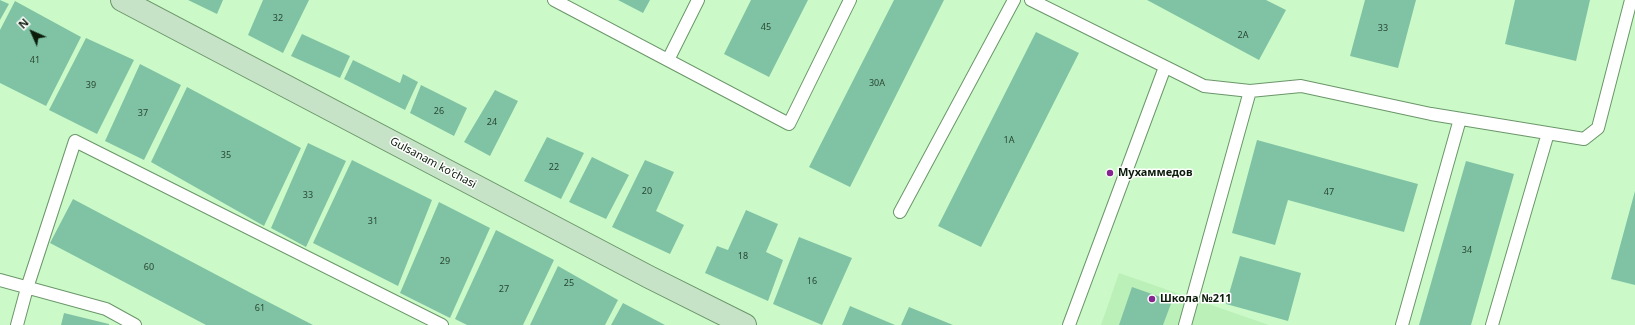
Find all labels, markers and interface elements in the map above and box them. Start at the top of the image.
north arrow [12,12,52,52]
house number: 32 [273,13,283,23]
text: N [15,15,32,32]
house number: 45 [761,22,771,32]
house number: 33 [1378,23,1388,33]
house number: 2A [1238,30,1248,40]
house number: 41 [30,55,40,65]
house number: 30A [869,78,885,88]
house number: 39 [86,80,96,90]
house number: 26 [434,106,444,116]
house number: 37 [138,108,148,118]
house number: 24 [487,117,497,127]
street label: Gulsanam ko'chasi [388,135,478,191]
house number: 1A [1004,135,1014,145]
house number: 35 [221,150,231,160]
house number: 22 [549,162,559,172]
place label: Мухаммедов [1118,166,1192,180]
marker: Мухаммедов [1105,168,1115,178]
house number: 20 [642,186,652,196]
house number: 47 [1324,187,1334,197]
house number: 33 [303,190,313,200]
house number: 31 [368,216,378,226]
house number: 34 [1462,245,1472,255]
house number: 18 [738,251,748,261]
house number: 29 [440,256,450,266]
house number: 60 [144,262,154,272]
house number: 16 [807,276,817,286]
house number: 25 [564,278,574,288]
house number: 27 [499,284,509,294]
place label: Школа №211 [1160,292,1232,306]
marker: Школа №211 [1147,294,1157,304]
house number: 61 [255,303,265,313]

